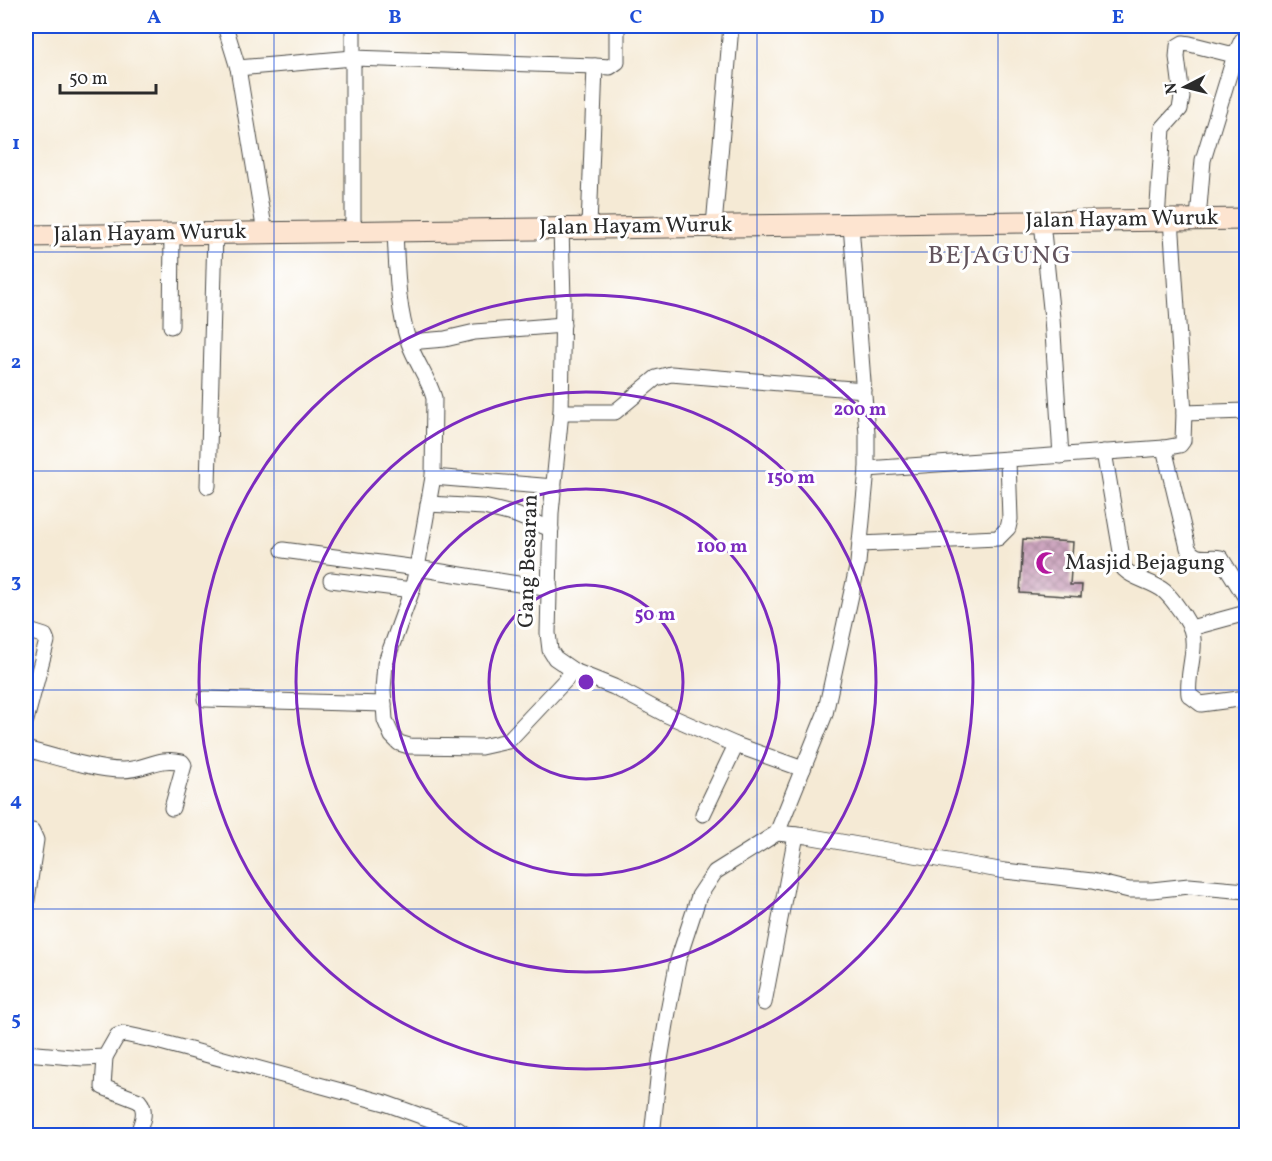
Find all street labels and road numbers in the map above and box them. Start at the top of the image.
street label: Jalan Hayam Wuruk [1025,203,1219,237]
street label: Jalan Hayam Wuruk [539,210,733,244]
street label: Jalan Hayam Wuruk [53,217,247,251]
street label: Gang Besaran [511,494,547,628]

